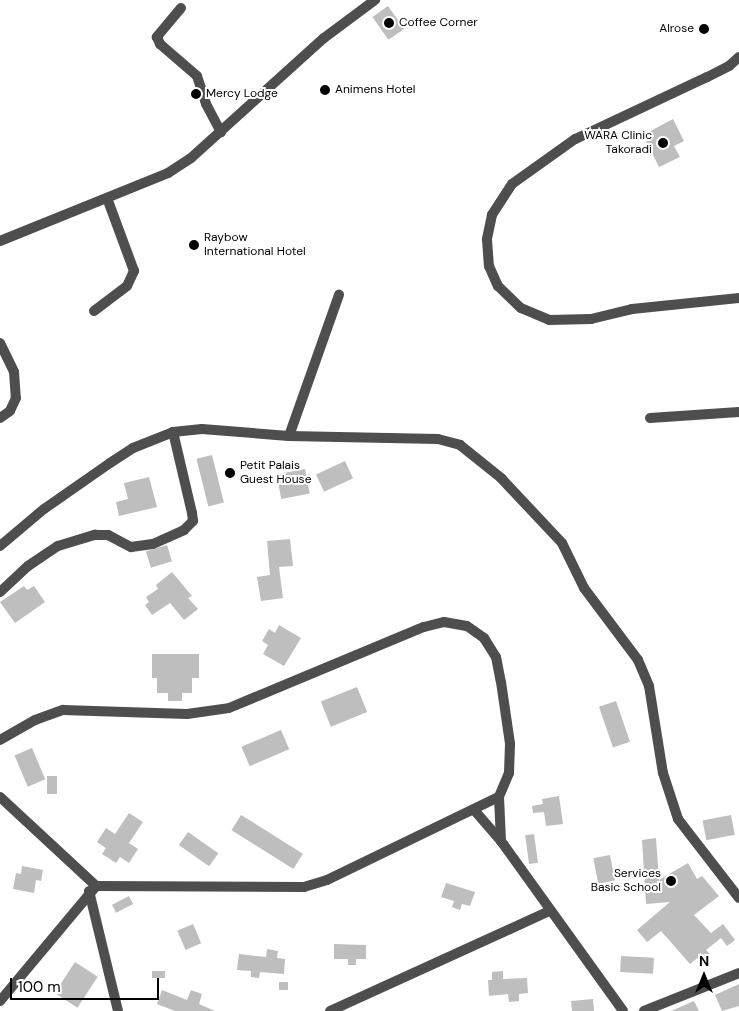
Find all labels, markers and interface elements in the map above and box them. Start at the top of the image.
place label: Coffee Corner [399,16,478,30]
marker: Coffee Corner [383,17,395,29]
place label: Alrose [659,22,694,36]
marker: Alrose [698,23,710,35]
place label: Animens Hotel [335,83,415,97]
marker: Animens Hotel [319,84,331,96]
place label: Mercy Lodge [206,87,278,101]
marker: Mercy Lodge [190,88,202,100]
place label: WARA Clinic Takoradi [584,129,652,157]
marker: WARA Clinic Takoradi [656,136,670,150]
place label: Raybow International Hotel [204,231,306,259]
marker: Raybow International Hotel [188,239,200,251]
place label: Petit Palais Guest House [240,459,311,487]
marker: Petit Palais Guest House [224,467,236,479]
place label: Services Basic School [591,867,661,895]
marker: Services Basic School [665,875,677,887]
north arrow [679,951,729,1001]
text: N [699,952,709,970]
scale bar [12,968,161,1000]
text: 100 m [18,977,61,997]

